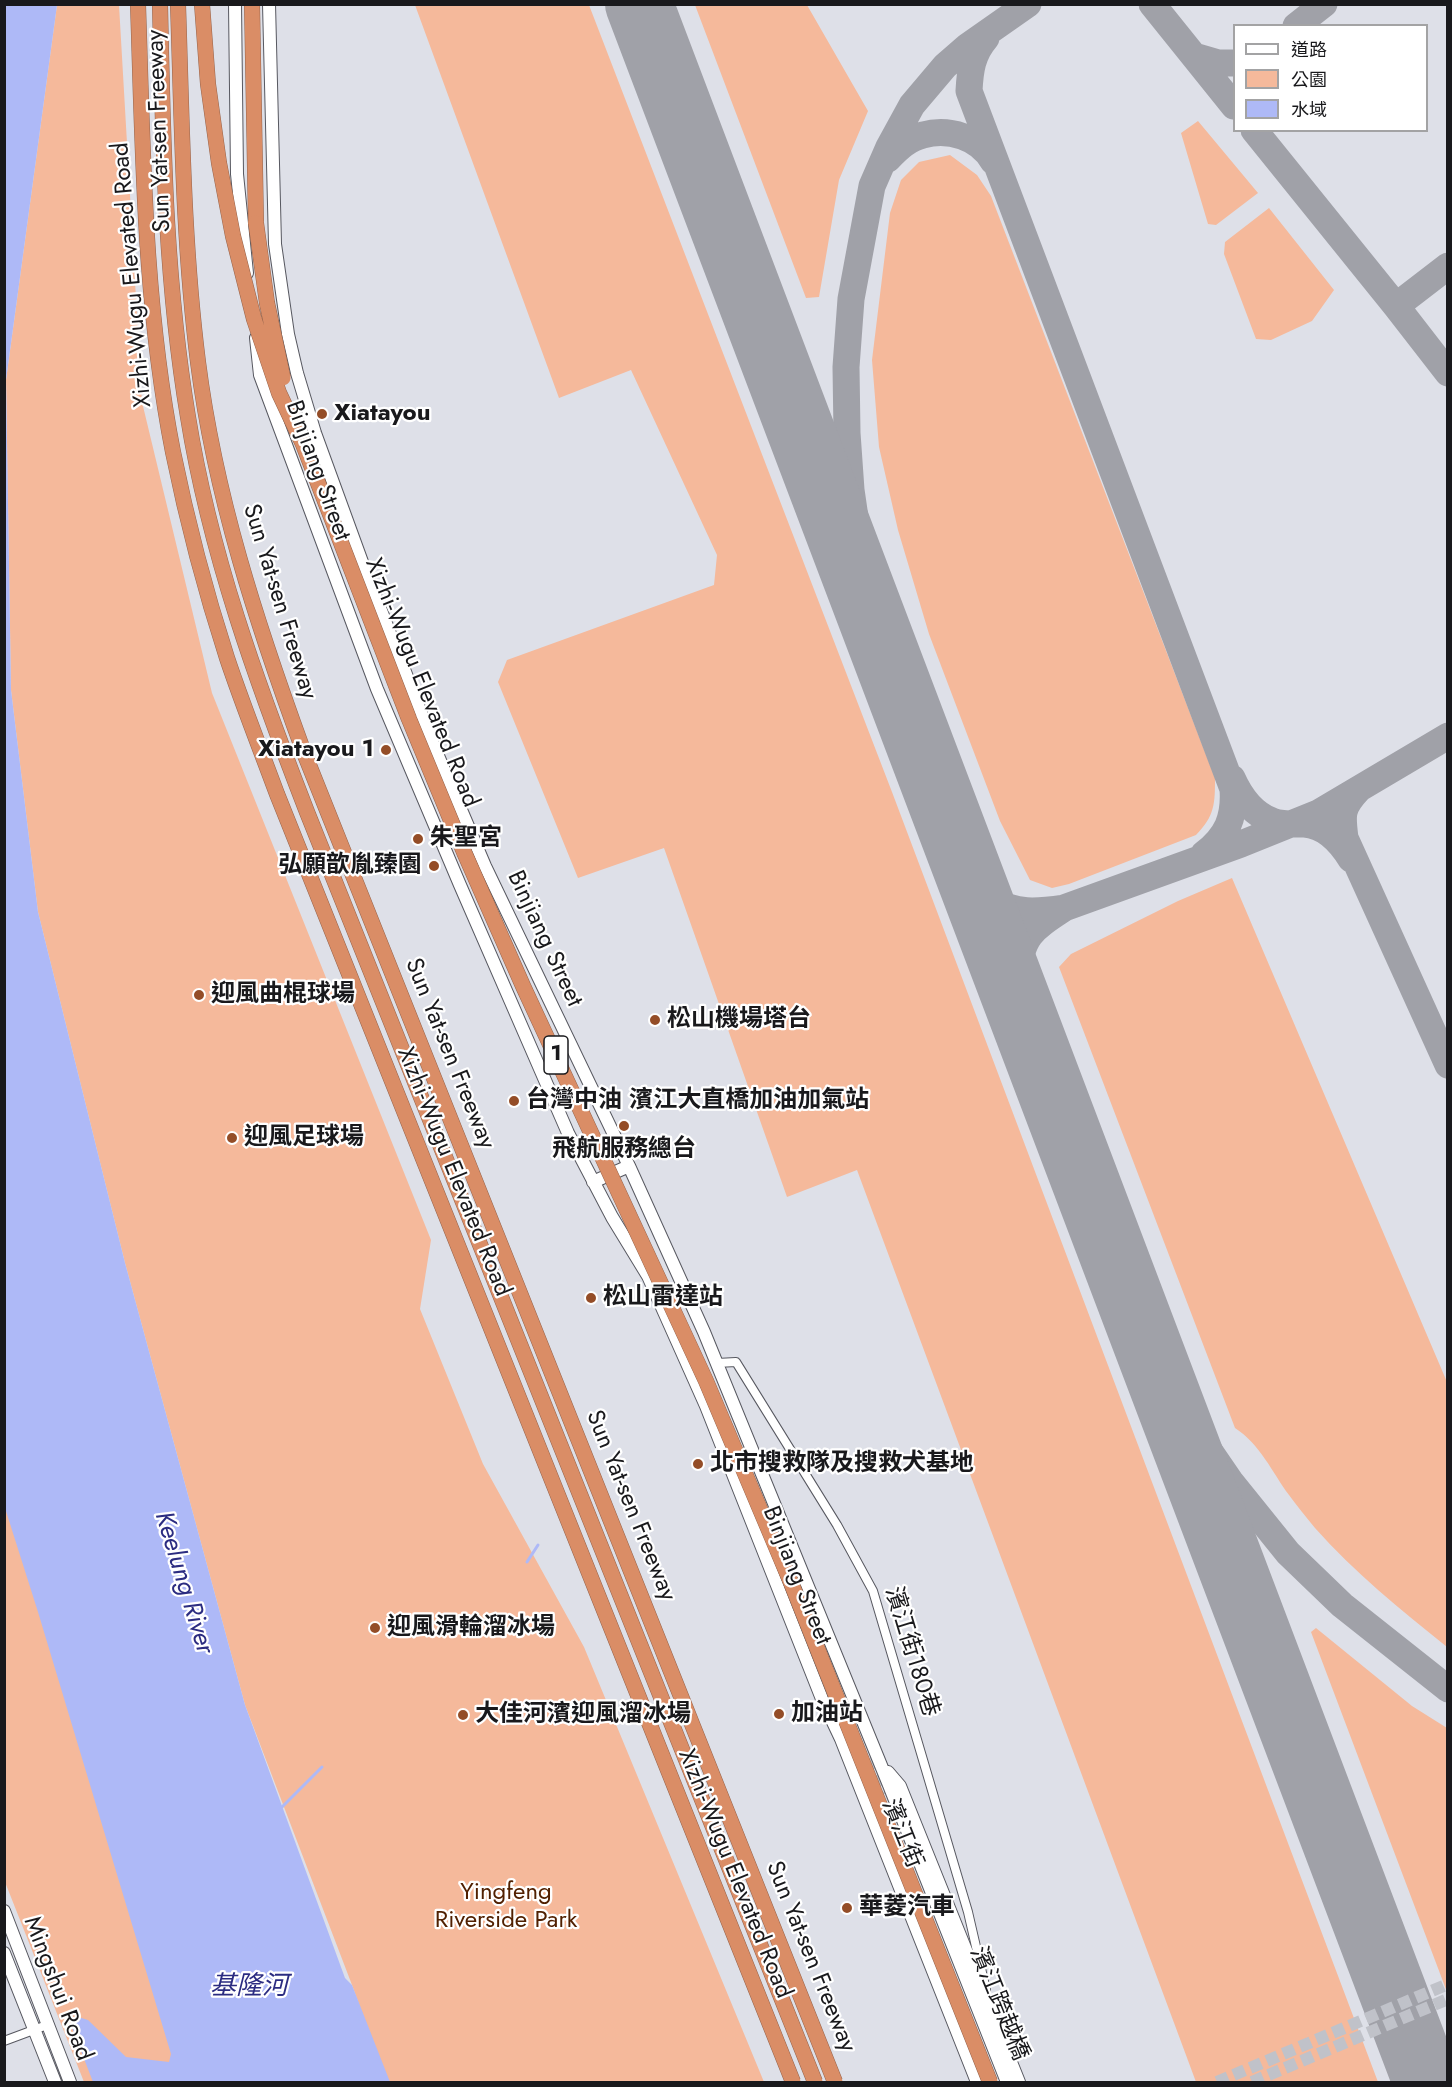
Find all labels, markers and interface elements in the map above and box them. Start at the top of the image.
legend [1233,24,1428,132]
street label: Sun Yat-sen Freeway [142,29,178,233]
text: 道路 [1291,37,1327,63]
text: 公園 [1291,67,1327,93]
text: 水域 [1291,97,1327,123]
street label: Xizhi-Wugu Elevated Road [107,141,159,409]
street label: Binjiang Street [278,397,356,545]
place label: Xiatayou [334,400,431,428]
marker: Xiatayou [315,407,329,421]
street label: Sun Yat-sen Freeway [236,501,322,703]
street label: Xizhi-Wugu Elevated Road [358,554,484,812]
place label: Xiatayou 1 [258,736,374,764]
marker: Xiatayou 1 [379,743,393,757]
place label: 朱聖宮 [430,825,502,853]
marker: 朱聖宮 [411,832,425,846]
place label: 弘願歆胤臻園 [278,852,422,880]
marker: 弘願歆胤臻園 [427,859,441,873]
street label: Binjiang Street [500,866,588,1012]
street label: Sun Yat-sen Freeway [398,955,500,1153]
place label: 迎風曲棍球場 [211,981,355,1009]
marker: 迎風曲棍球場 [192,988,206,1002]
place label: 松山機場塔台 [667,1006,811,1034]
marker: 松山機場塔台 [648,1013,662,1027]
road number: 1 [544,1036,568,1074]
street label: Xizhi-Wugu Elevated Road [390,1043,516,1301]
place label: 台灣中油 濱江大直橋加油加氣站 [526,1087,869,1115]
marker: 台灣中油 濱江大直橋加油加氣站 [507,1094,521,1108]
marker: 飛航服務總台 [617,1119,631,1133]
place label: 迎風足球場 [244,1124,364,1152]
marker: 迎風足球場 [225,1131,239,1145]
place label: 飛航服務總台 [552,1136,696,1164]
place label: 松山雷達站 [603,1284,723,1312]
marker: 松山雷達站 [584,1291,598,1305]
street label: Sun Yat-sen Freeway [579,1407,681,1605]
place label: 北市搜救隊及搜救犬基地 [710,1450,974,1478]
marker: 北市搜救隊及搜救犬基地 [691,1457,705,1471]
street label: Binjiang Street [755,1503,837,1649]
water label: Keelung River [147,1508,219,1658]
street label: 濱江街180巷 [878,1584,944,1720]
place label: 迎風滑輪溜冰場 [387,1614,555,1642]
marker: 迎風滑輪溜冰場 [368,1621,382,1635]
place label: 加油站 [791,1700,863,1728]
place label: 大佳河濱迎風溜冰場 [475,1701,691,1729]
marker: 加油站 [772,1707,786,1721]
marker: 大佳河濱迎風溜冰場 [456,1708,470,1722]
street label: Xizhi-Wugu Elevated Road [671,1745,797,2003]
street label: 濱江街 [874,1795,928,1873]
street label: Sun Yat-sen Freeway [759,1858,861,2056]
park label: Yingfeng Riverside Park [435,1879,577,1935]
place label: 華菱汽車 [859,1894,955,1922]
marker: 華菱汽車 [840,1901,854,1915]
street label: Mingshui Road [16,1913,98,2065]
street label: 濱江跨越橋 [962,1943,1034,2065]
water label: 基隆河 [210,1972,288,2004]

